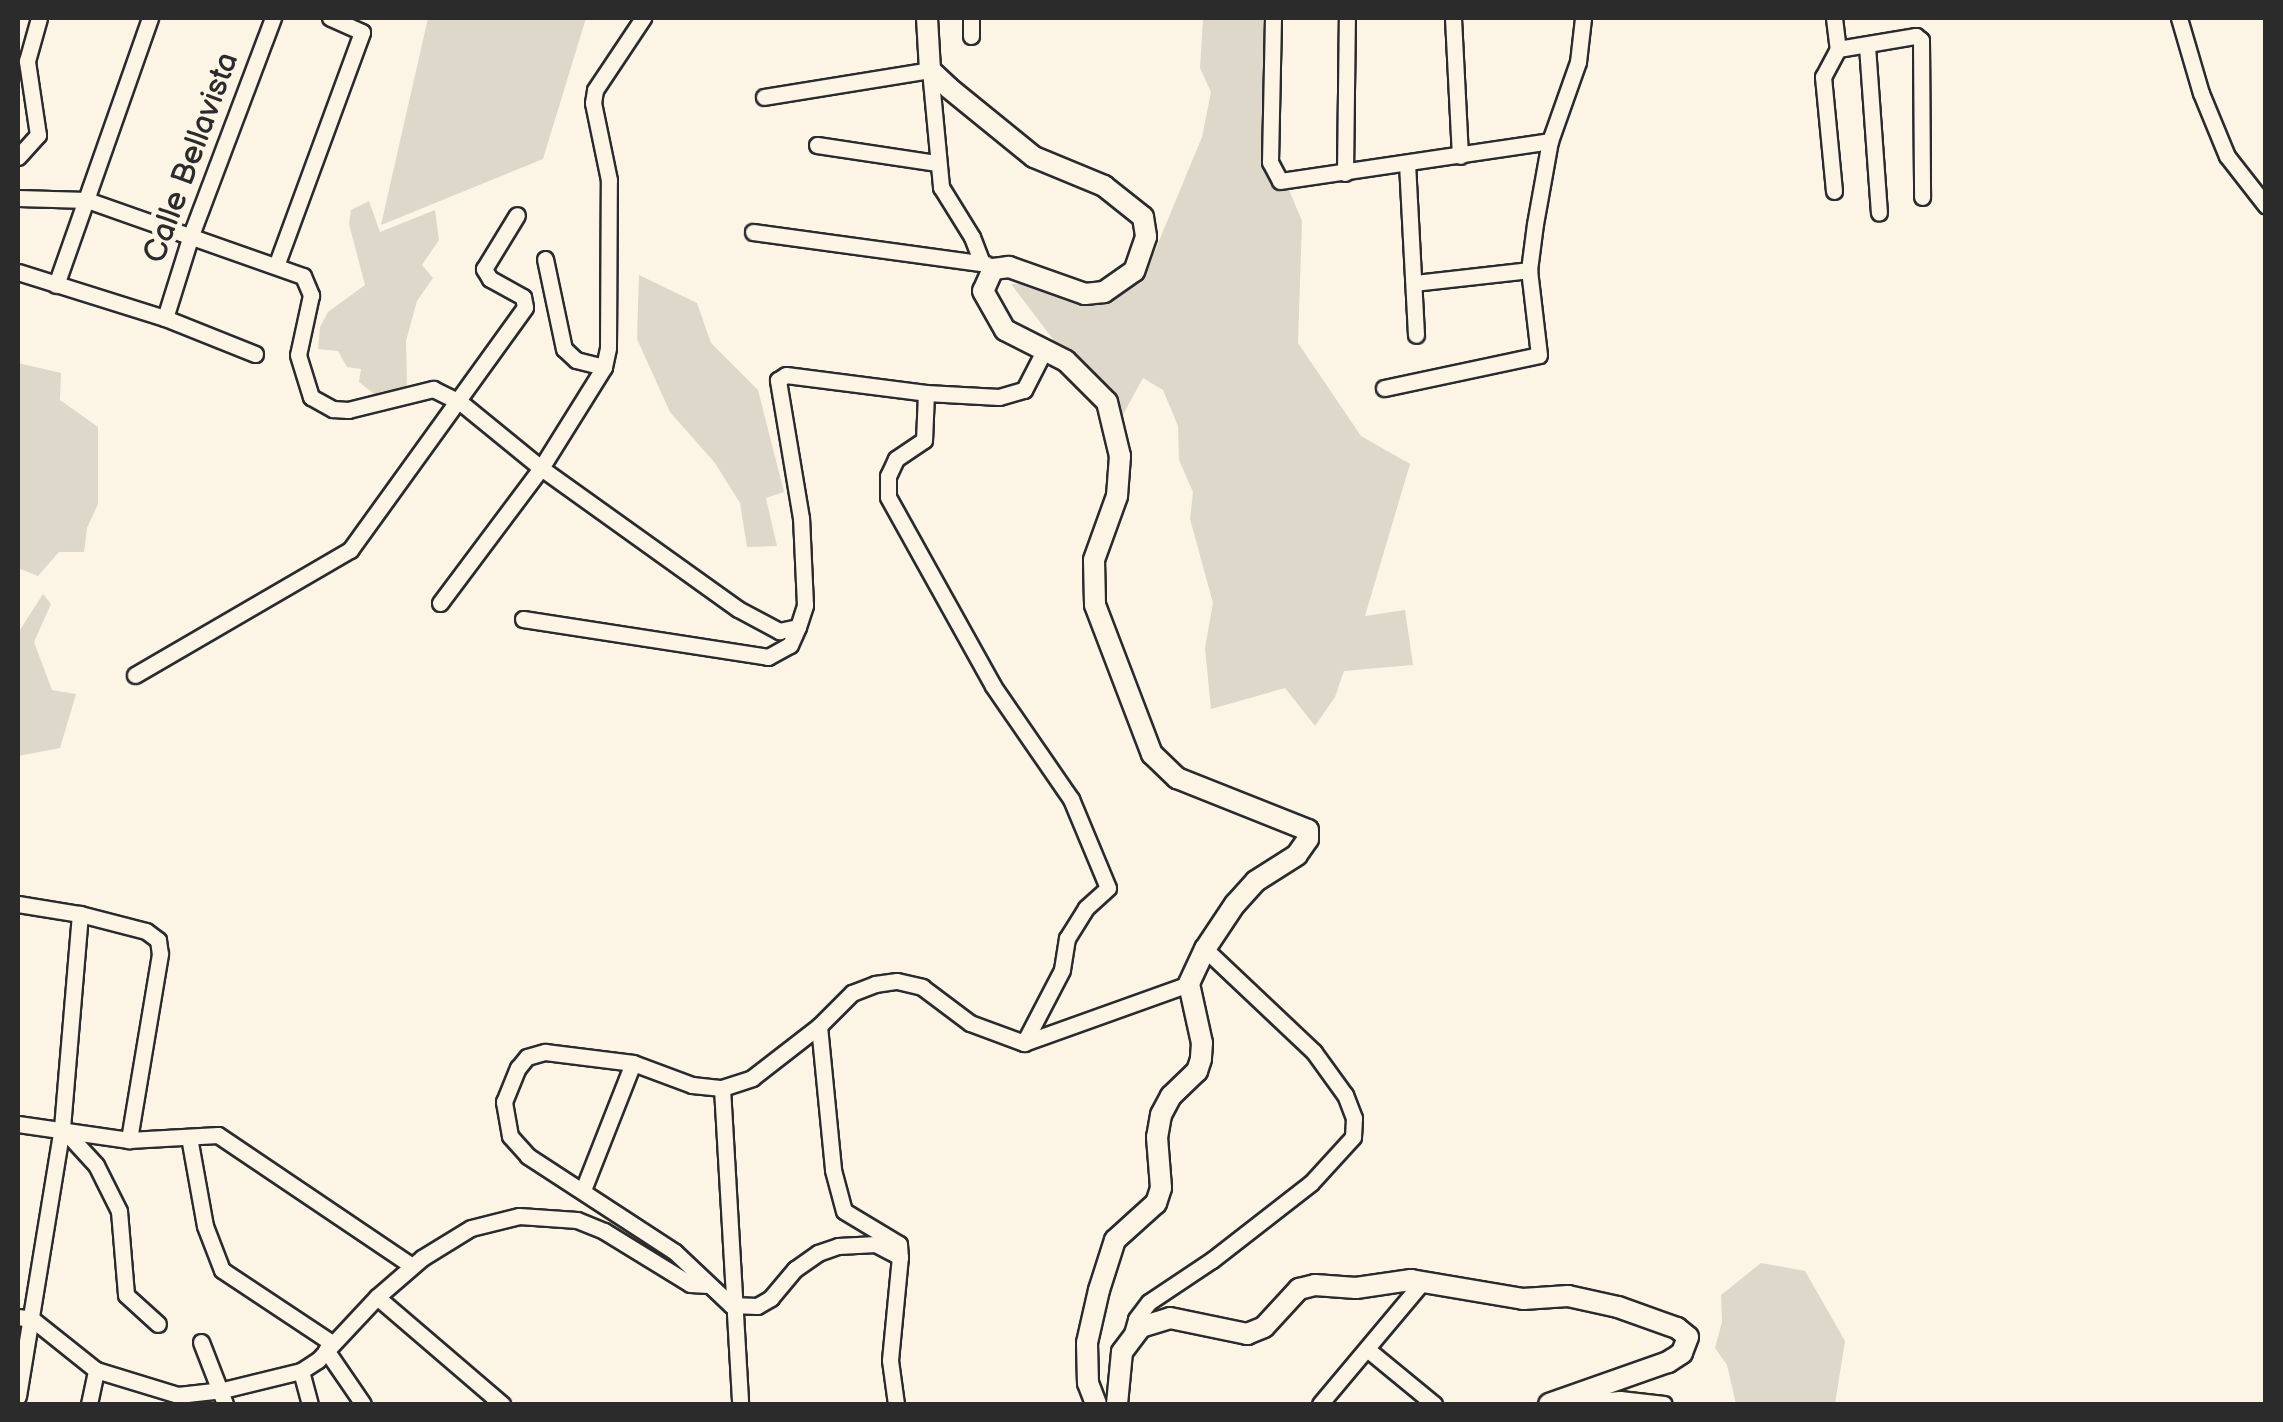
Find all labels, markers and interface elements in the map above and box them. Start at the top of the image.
street label: Calle Bellavista [136,47,248,269]

